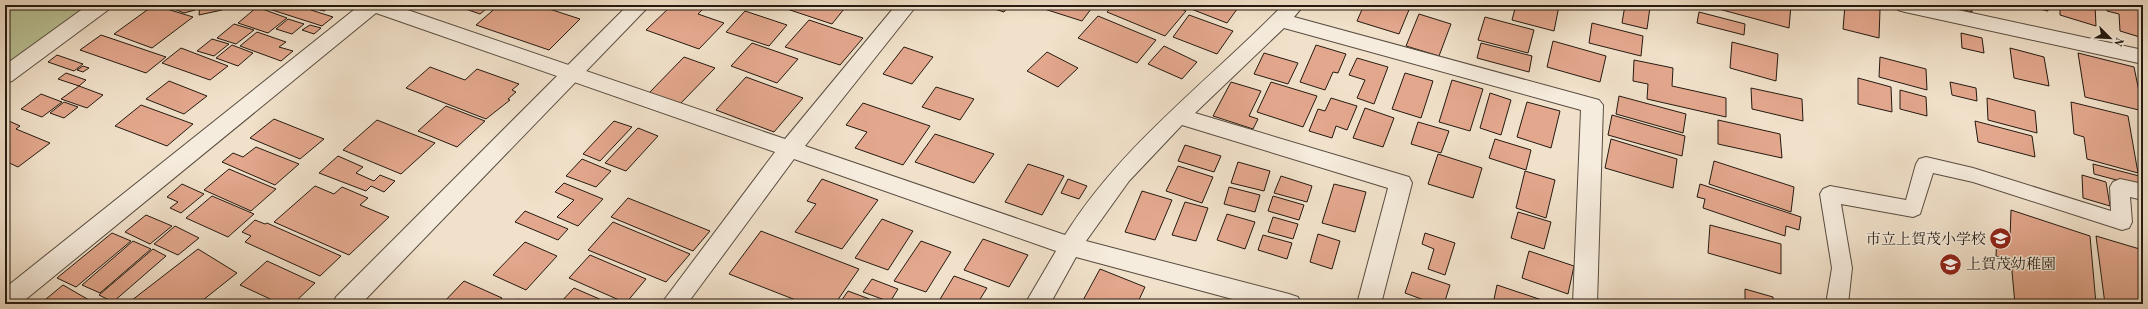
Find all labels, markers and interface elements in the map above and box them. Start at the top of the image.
north arrow [2090,18,2130,58]
text: N [2111,35,2124,48]
school or university icon: 市立上賀茂小学校 [1988,226,2014,252]
place label: 市立上賀茂小学校 [1866,231,1986,248]
school or university icon: 上賀茂幼稚園 [1938,251,1964,277]
place label: 上賀茂幼稚園 [1966,256,2056,273]

